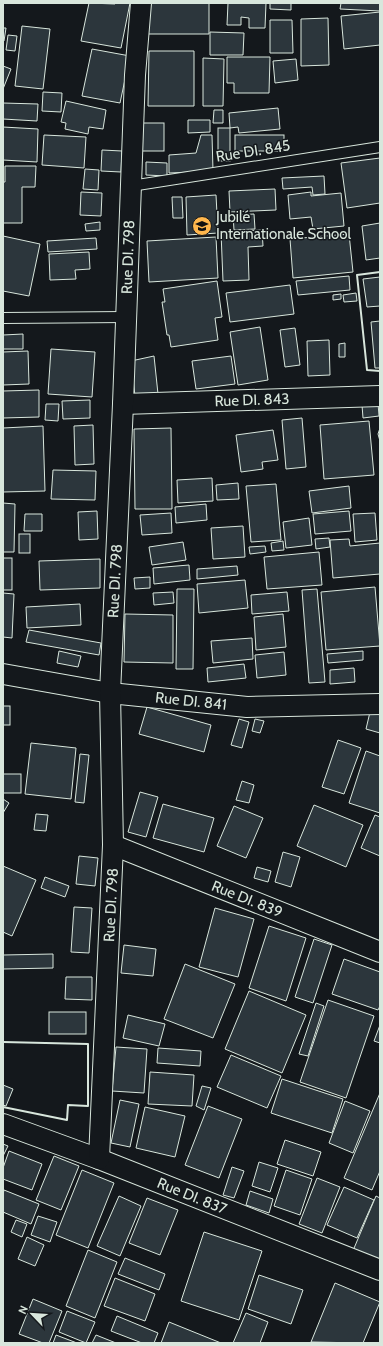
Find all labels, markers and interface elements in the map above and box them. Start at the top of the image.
street label: Rue DI. 845 [215,136,291,166]
place label: Jubilé Internationale School [215,208,352,243]
school or university icon: Jubilé Internationale School [191,215,213,237]
street label: Rue DI. 798 [118,220,138,294]
street label: Rue DI. 843 [214,390,290,410]
street label: Rue DI. 798 [104,543,126,619]
street label: Rue DI. 841 [154,688,228,714]
street label: Rue DI. 798 [100,867,122,943]
street label: Rue DI. 839 [209,877,285,921]
street label: Rue DI. 837 [154,1174,230,1218]
north arrow [12,1294,52,1334]
text: N [15,1303,31,1316]

